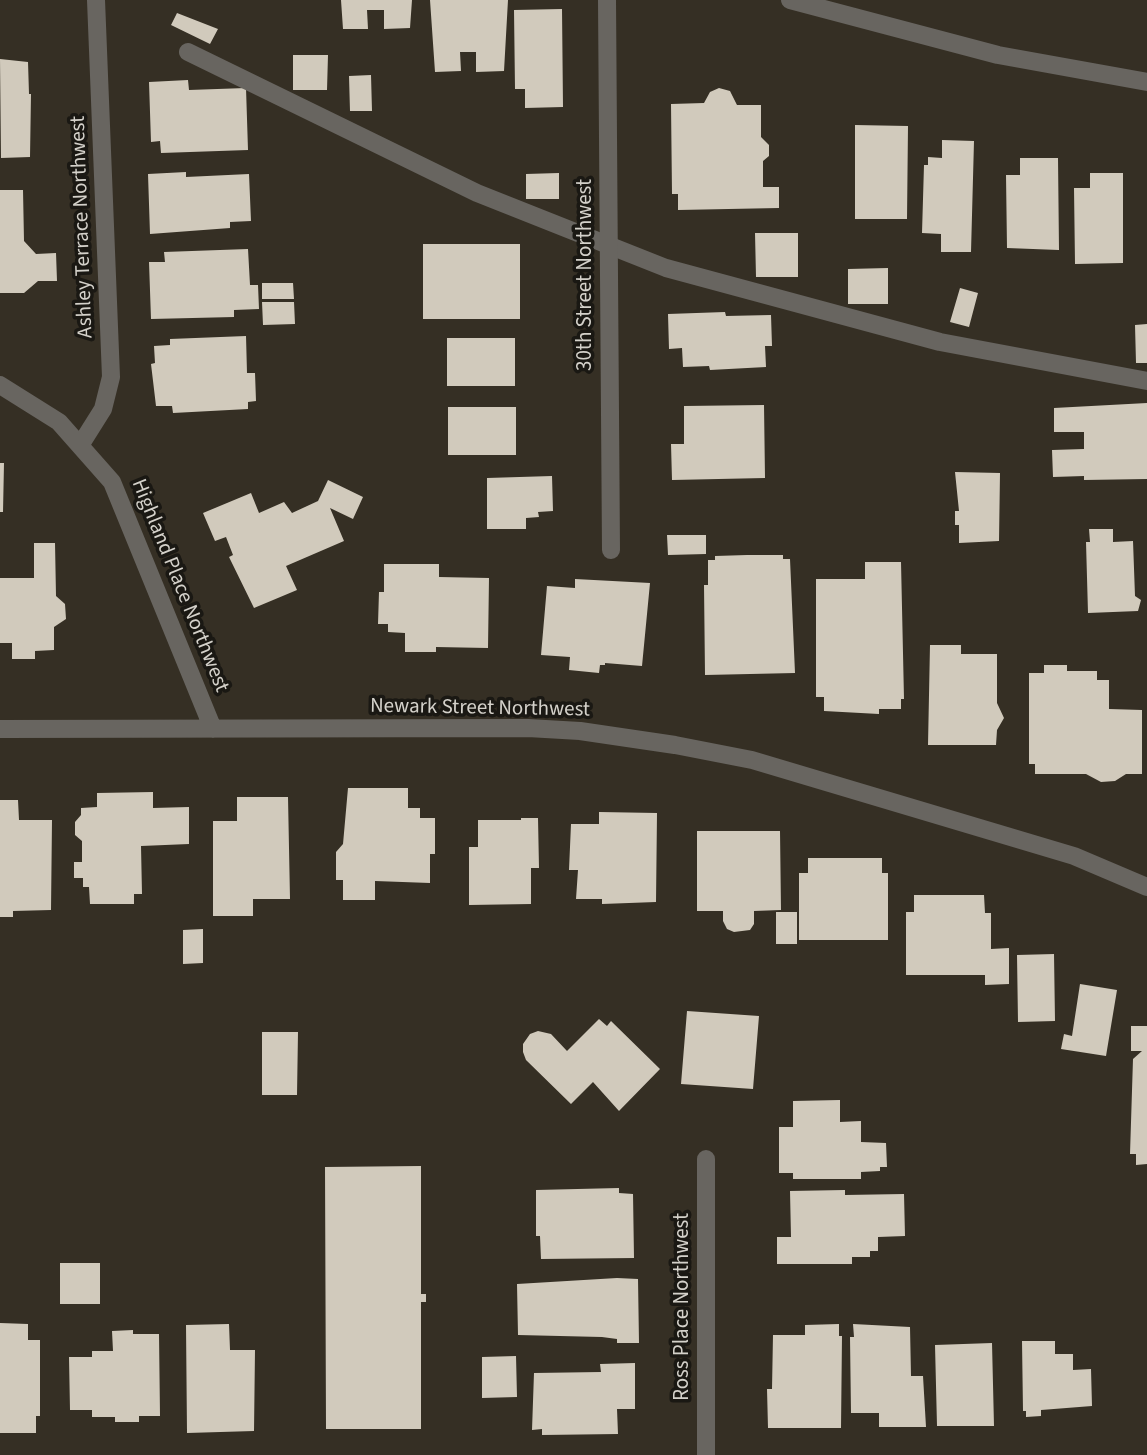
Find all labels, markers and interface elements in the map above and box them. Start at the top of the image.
street label: Ashley Terrace Northwest [67,115,99,339]
street label: 30th Street Northwest [573,179,599,371]
street label: Highland Place Northwest [125,476,233,696]
street label: Newark Street Northwest [370,694,590,724]
street label: Ross Place Northwest [670,1213,696,1401]

